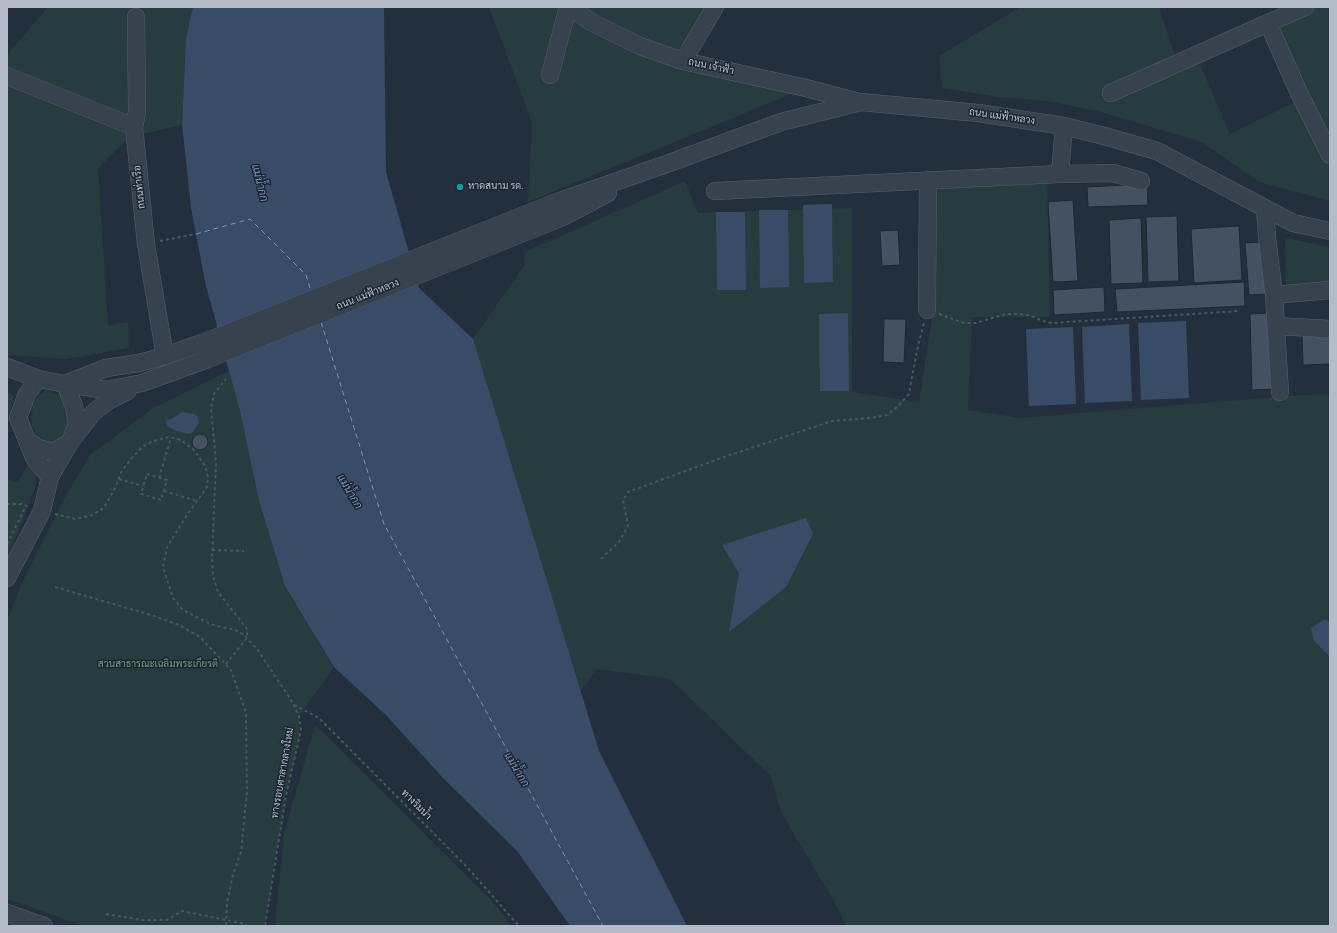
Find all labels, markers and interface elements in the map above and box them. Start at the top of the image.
street label: ถนน เจ้าฟ้า [687,56,735,78]
street label: ถนน แม่ฟ้าหลวง [968,106,1036,128]
water label: แม่น้ำกก [248,163,270,203]
street label: ถนนท่าเรือ [132,165,148,209]
place label: หาดสนาม รด. [468,181,523,193]
marker: หาดสนาม รด. [455,182,465,192]
street label: ถนน แม่ฟ้าหลวง [335,277,401,313]
water label: แม่น้ำกก [334,472,364,512]
park label: สวนสาธารณะเฉลิมพระเกียรติ [98,659,218,671]
street label: ทางรอบศาลากลางใหม่ [269,727,297,819]
water label: แม่น้ำกก [501,750,531,790]
street label: ทางริมน้ำ [398,787,434,823]

